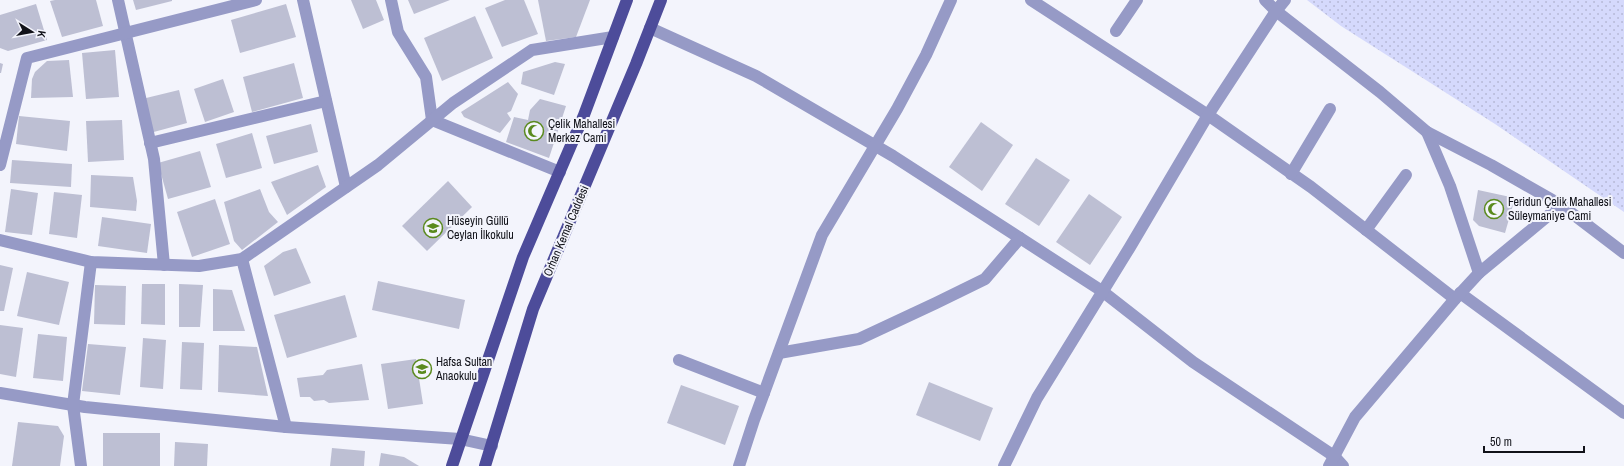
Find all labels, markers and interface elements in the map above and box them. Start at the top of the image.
north arrow [12,12,52,52]
text: K [34,29,49,39]
place label: Çelik Mahallesi Merkez Cami [548,116,615,146]
mosque icon: Çelik Mahallesi Merkez Cami [523,120,545,142]
street label: Orhan Kemal Caddesi [540,183,592,279]
place label: Feridun Çelik Mahallesi Süleymaniye Cami [1508,194,1611,224]
mosque icon: Feridun Çelik Mahallesi Süleymaniye Cami [1483,198,1505,220]
place label: Hüseyin Güllü Ceylan İlkokulu [447,213,514,243]
school or university icon: Hüseyin Güllü Ceylan İlkokulu [422,217,444,239]
place label: Hafsa Sultan Anaokulu [435,354,492,384]
school or university icon: Hafsa Sultan Anaokulu [411,358,433,380]
scale bar [1484,428,1584,454]
text: 50 m [1490,434,1512,450]

